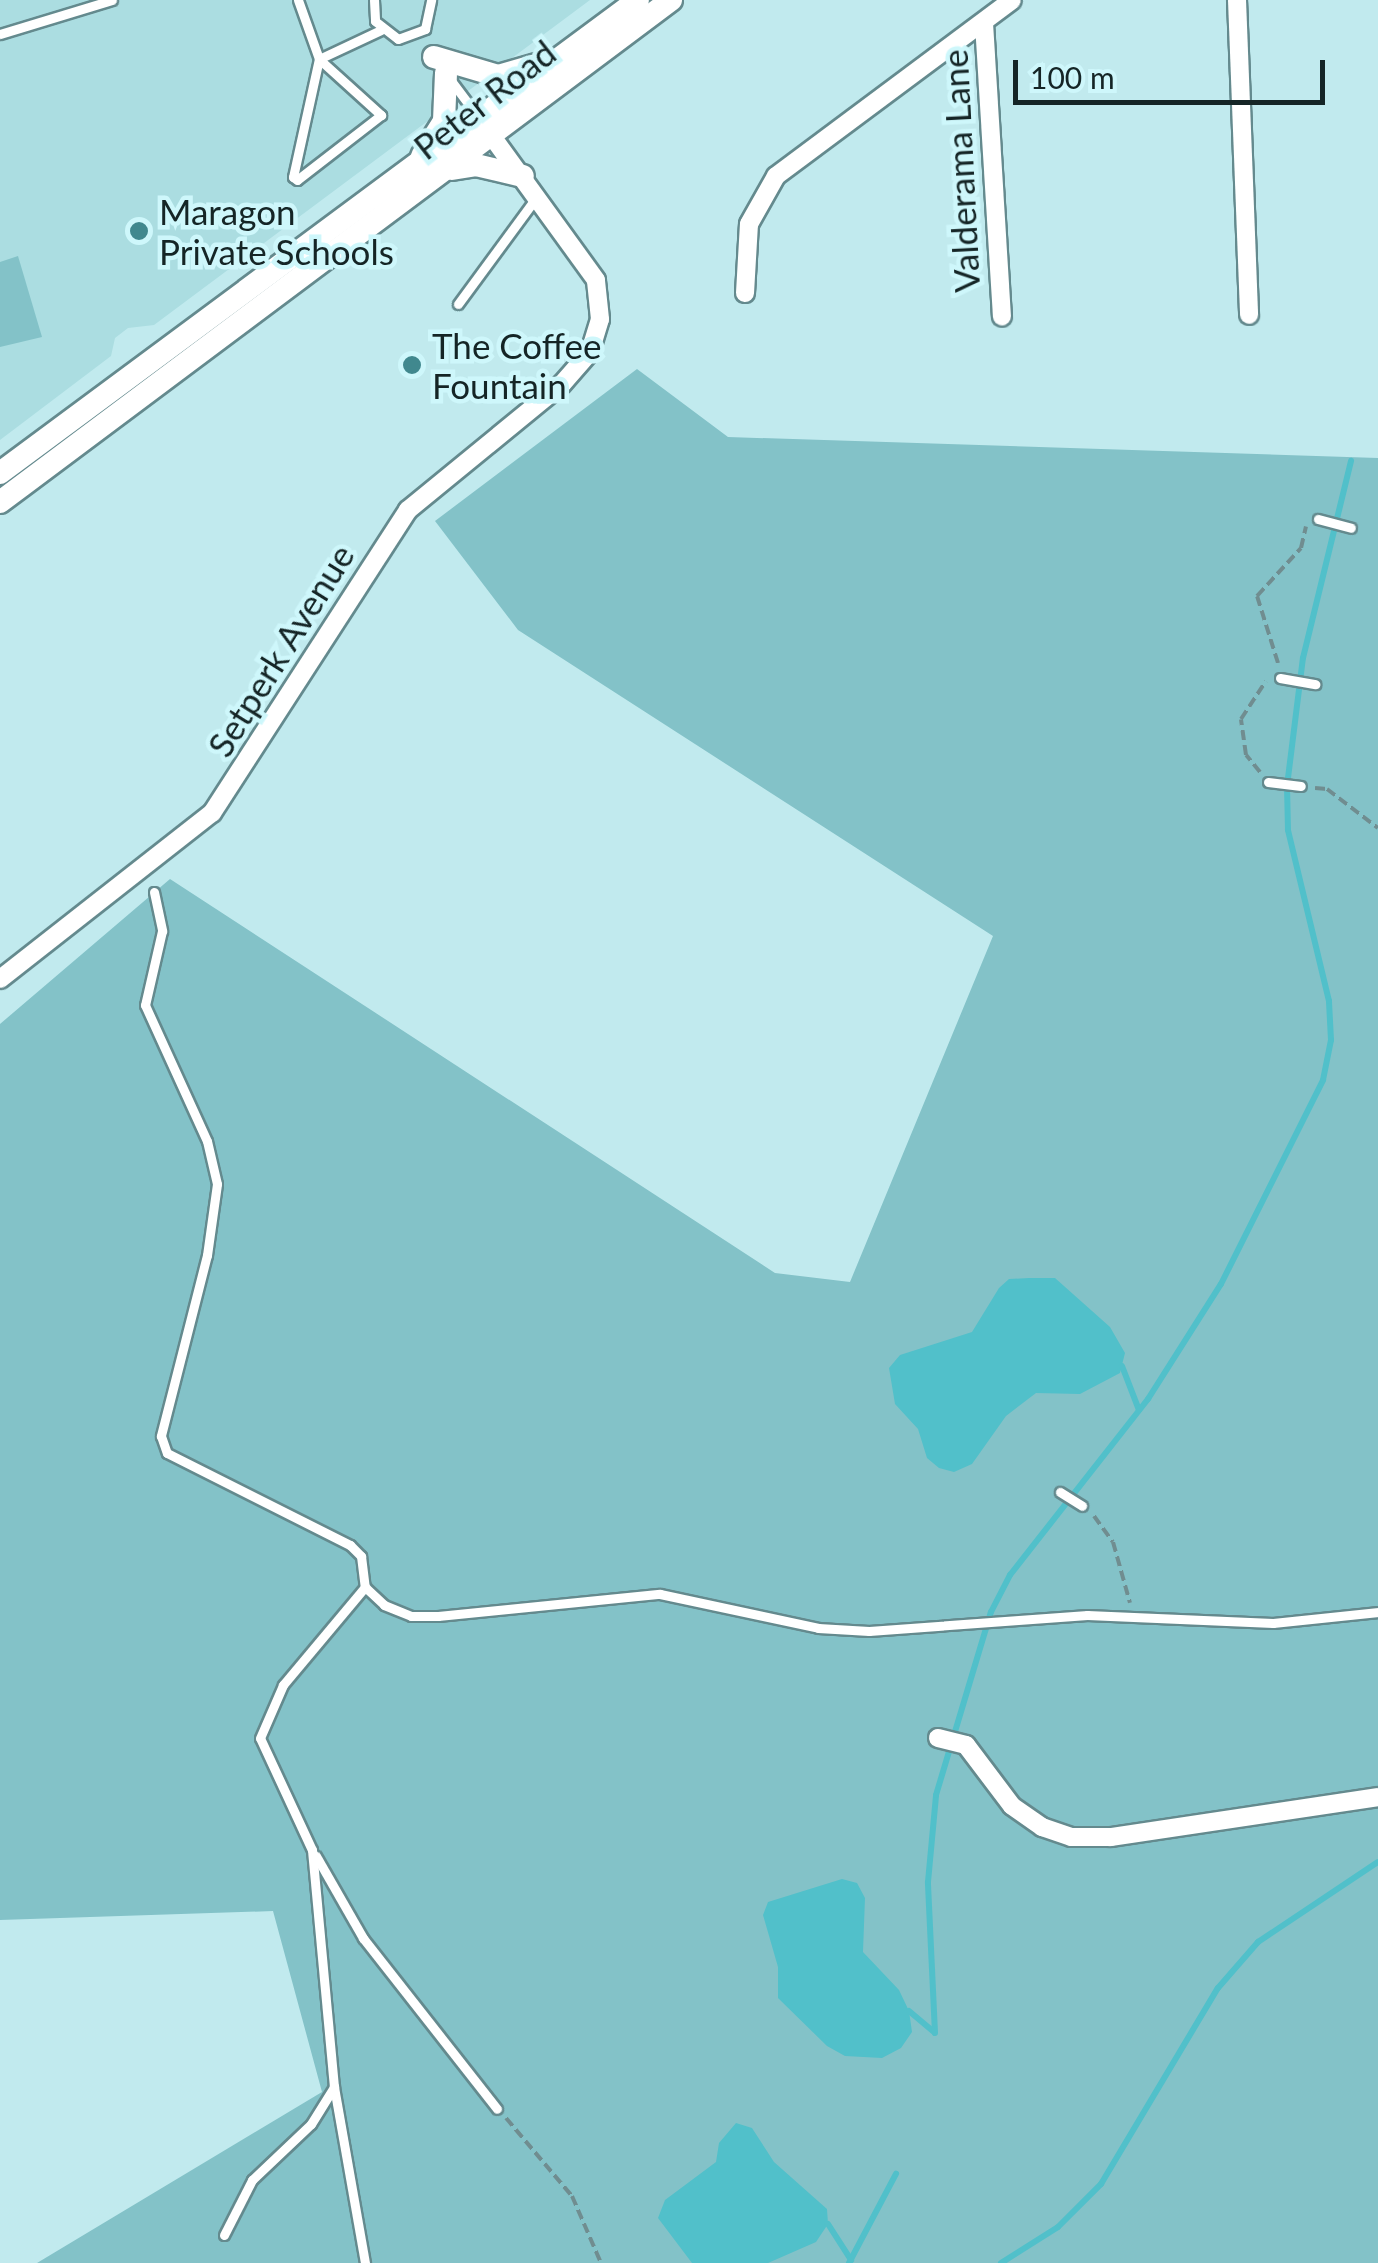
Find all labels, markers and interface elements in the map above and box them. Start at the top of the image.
street label: Peter Road [405,31,563,167]
scale bar [1018,40,1330,102]
street label: Valderama Lane [933,48,987,294]
text: 100 m [1030,59,1115,95]
place label: Maragon Private Schools [159,190,394,272]
marker: Maragon Private Schools [128,220,150,242]
place label: The Coffee Fountain [432,324,602,406]
marker: The Coffee Fountain [401,354,423,376]
street label: Setperk Avenue [198,536,362,764]

